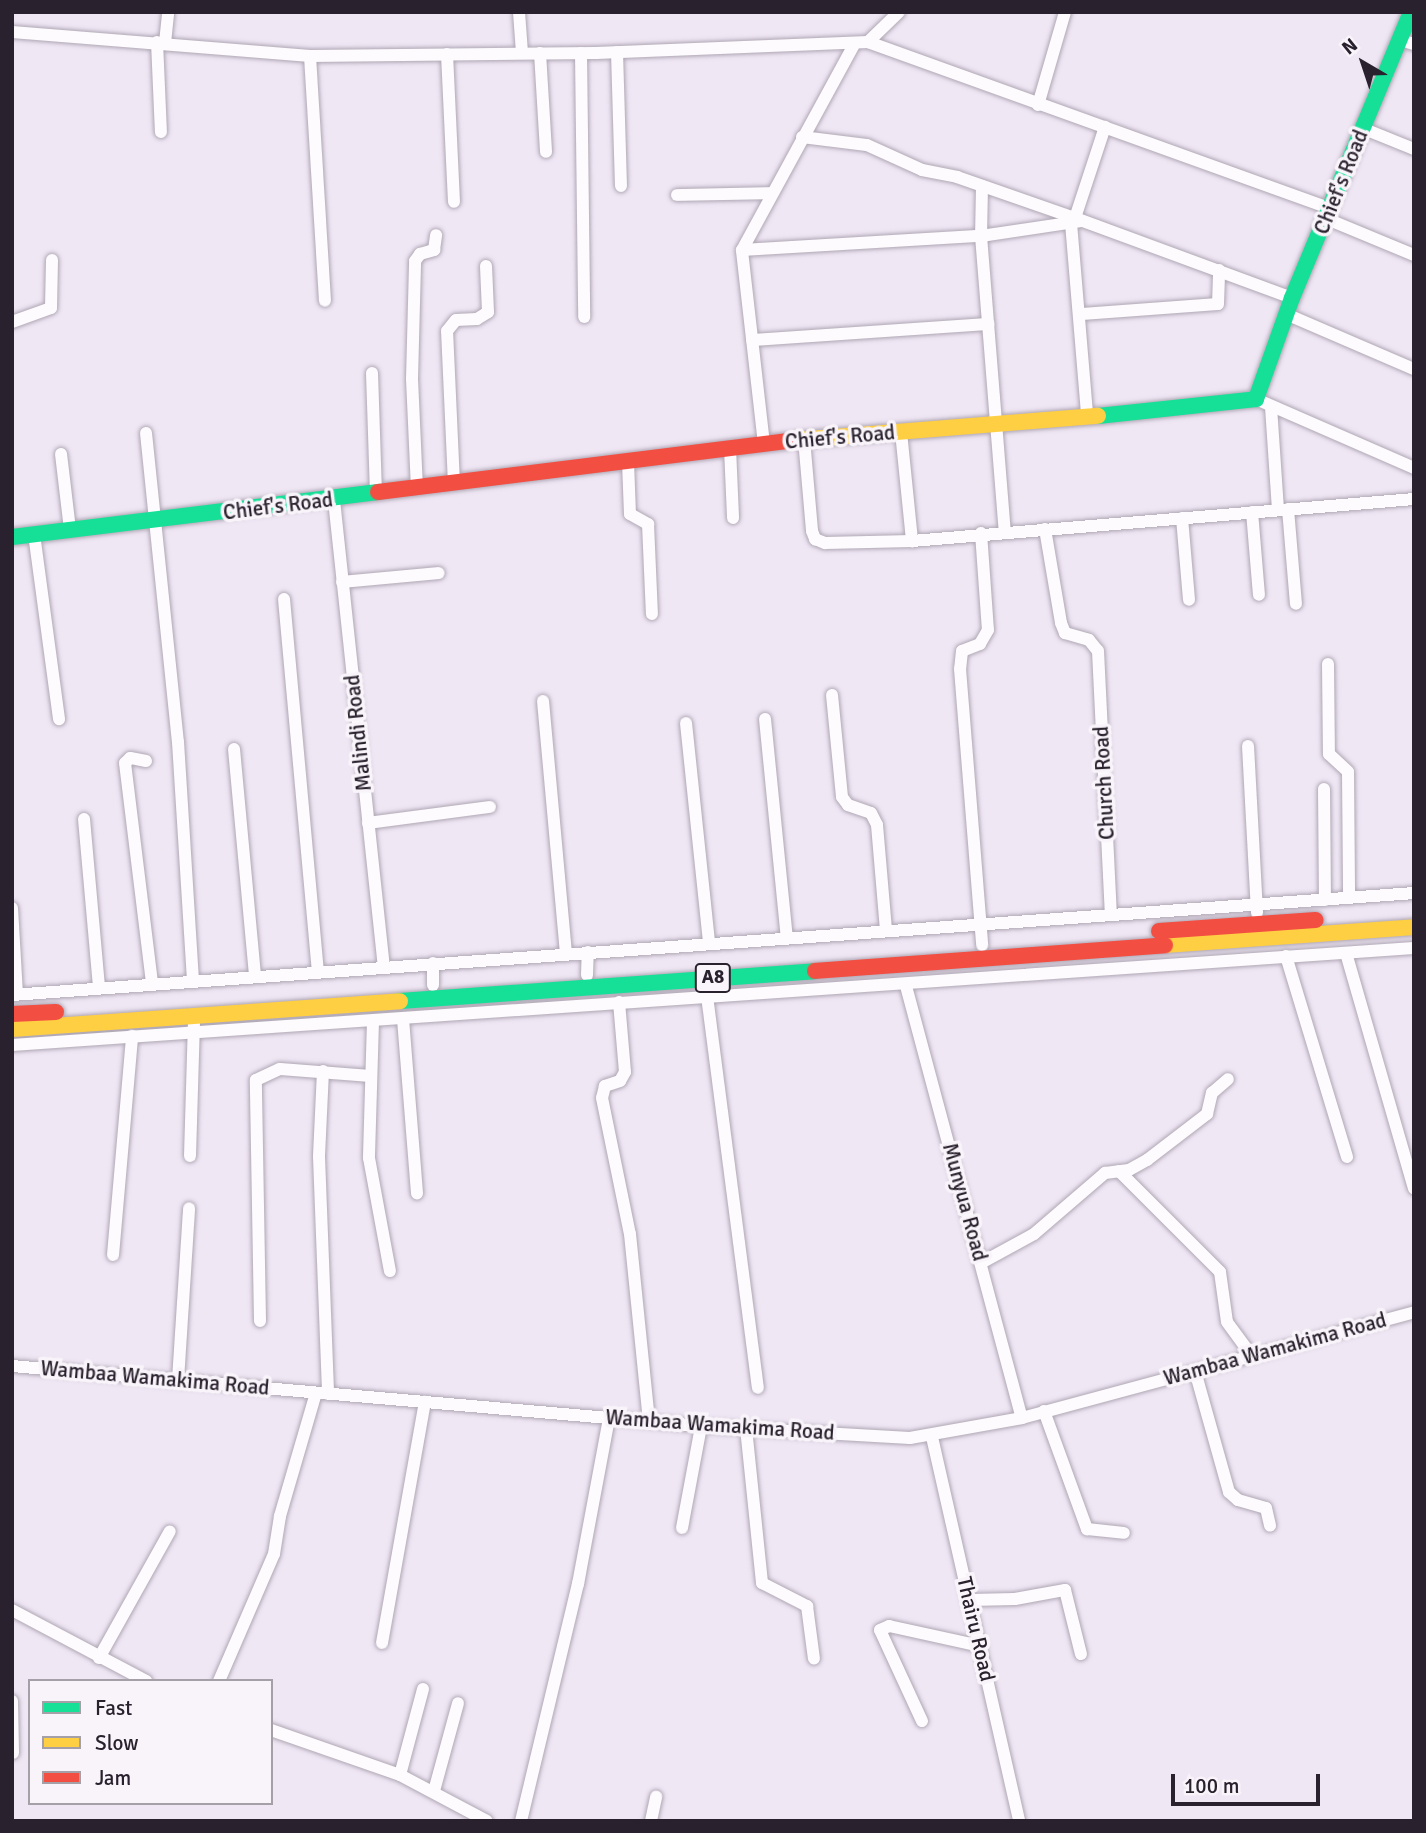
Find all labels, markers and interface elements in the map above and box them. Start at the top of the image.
north arrow [1328,28,1398,98]
text: N [1337,33,1362,60]
street label: Chief's Road [1309,126,1373,238]
street label: Chief's Road [784,420,896,454]
street label: Chief's Road [222,487,334,525]
street label: Malindi Road [339,673,377,793]
street label: Church Road [1088,726,1120,840]
road number: A8 [694,962,732,994]
street label: Munyua Road [937,1140,993,1264]
street label: Wambaa Wamakima Road [1161,1307,1389,1391]
street label: Wambaa Wamakima Road [40,1355,270,1401]
street label: Wambaa Wamakima Road [605,1404,835,1446]
street label: Thairu Road [952,1574,1000,1684]
legend [28,1679,273,1805]
text: Fast [95,1695,132,1721]
text: Slow [95,1730,139,1756]
scale bar [1174,1759,1323,1803]
text: Jam [95,1765,131,1791]
text: 100 m [1184,1773,1239,1799]

